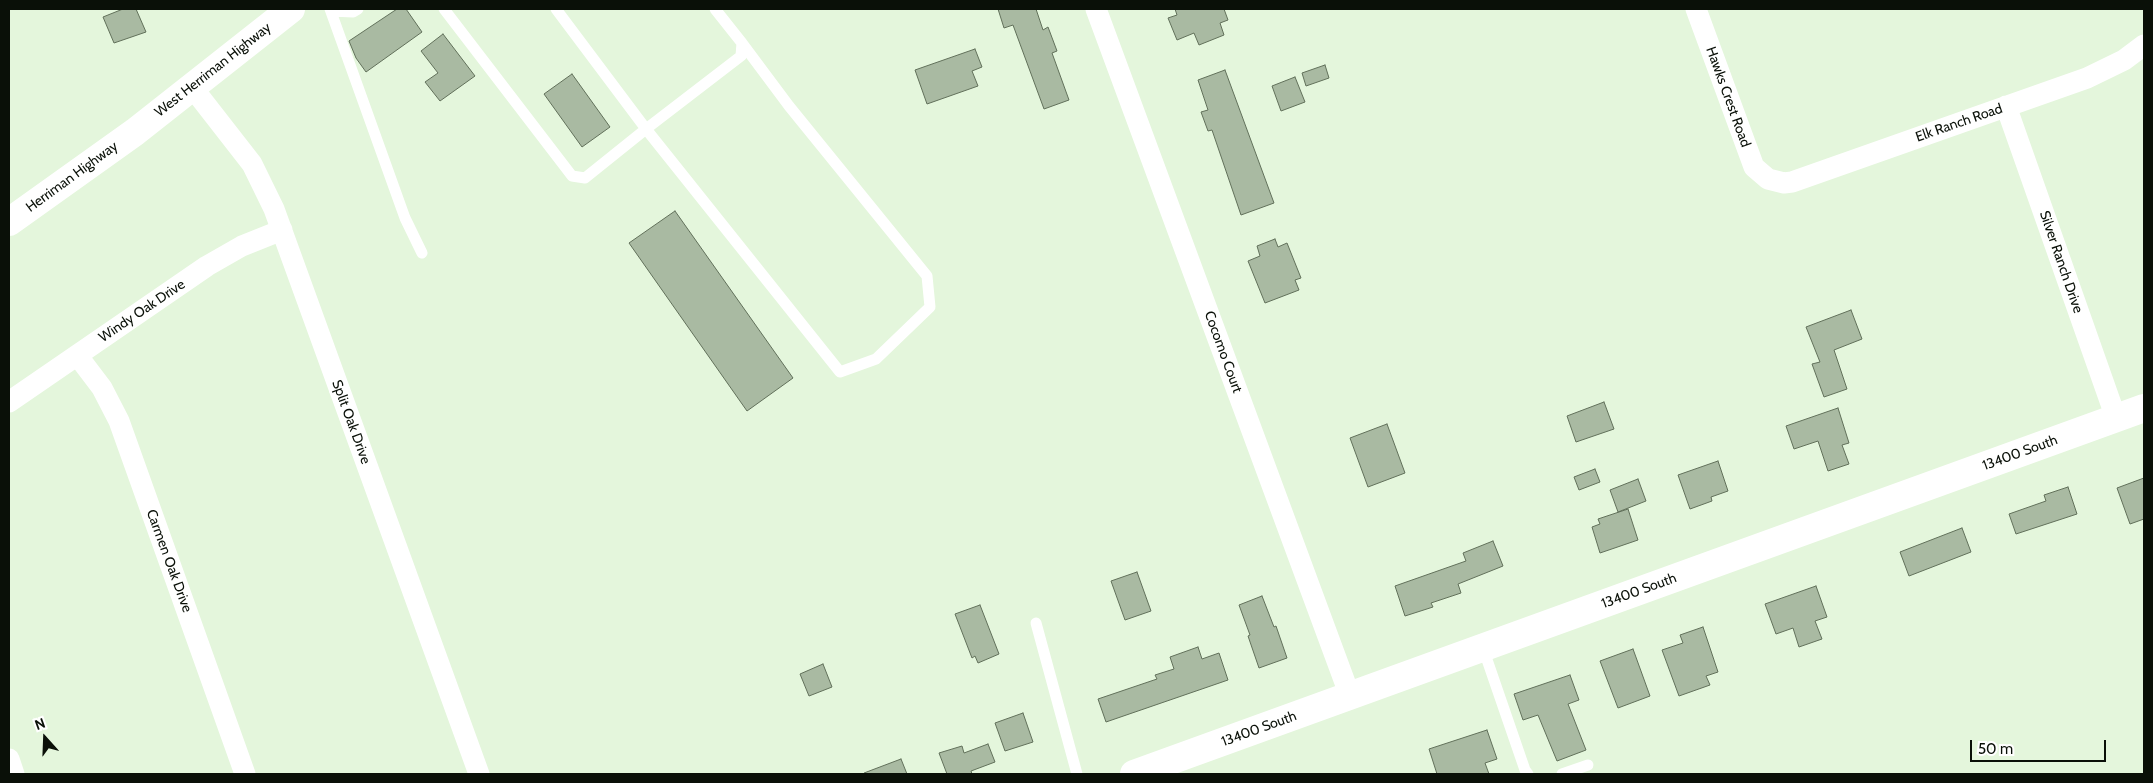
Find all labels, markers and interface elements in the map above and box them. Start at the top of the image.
street label: West Herriman Highway [152,19,274,121]
street label: Hawks Crest Road [1702,45,1754,149]
street label: Elk Ranch Road [1913,100,2005,146]
street label: Herriman Highway [23,138,121,216]
street label: Silver Ranch Drive [2036,209,2086,315]
street label: Windy Oak Drive [96,276,188,346]
street label: Cocomo Court [1200,309,1246,395]
street label: Split Oak Drive [328,378,374,466]
street label: 13400 South [1980,432,2060,474]
street label: Carmen Oak Drive [143,507,195,615]
street label: 13400 South [1599,570,1679,612]
street label: 13400 South [1219,708,1299,750]
north arrow [20,713,70,763]
text: N [32,714,48,734]
scale bar [1973,730,2109,762]
text: 50 m [1978,740,2013,758]

